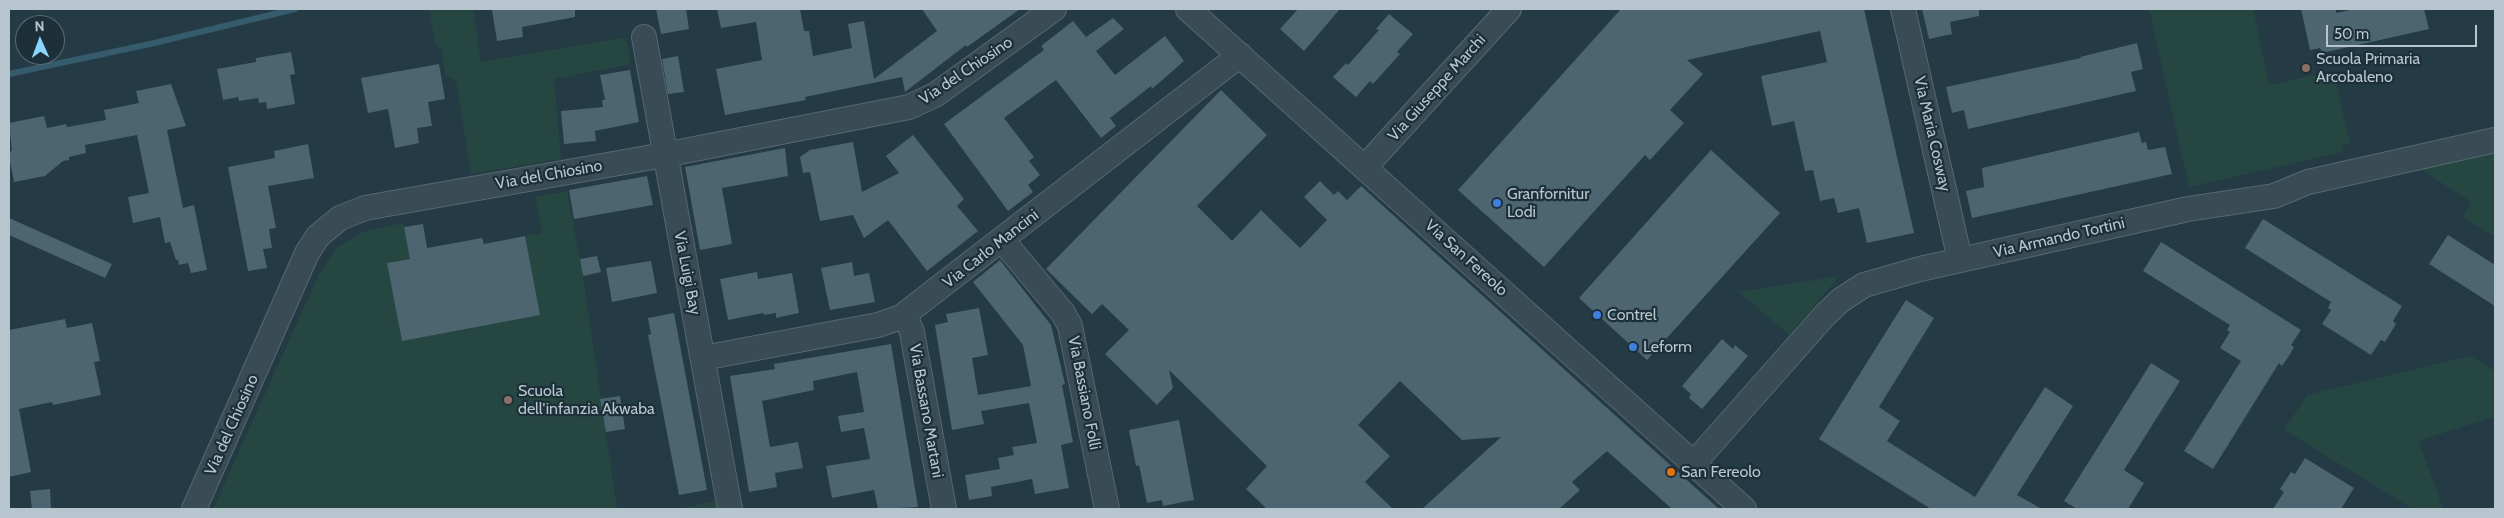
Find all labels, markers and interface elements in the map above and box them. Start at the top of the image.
north arrow [15,15,65,65]
scale bar [2329,15,2480,47]
text: N [34,17,45,35]
text: 50 m [2334,25,2369,43]
street label: Via Giuseppe Marchi [1384,31,1490,145]
street label: Via del Chiosino [916,33,1016,109]
place label: Scuola Primaria Arcobaleno [2316,49,2420,87]
marker: Scuola Primaria Arcobaleno [2300,62,2312,74]
street label: Via Maria Cosway [1909,75,1955,193]
street label: Via del Chiosino [494,156,604,194]
place label: Granfornitur Lodi [1507,184,1589,222]
marker: Granfornitur Lodi [1491,197,1503,209]
street label: Via Carlo Mancini [939,206,1043,292]
street label: Via Armando Tortini [1991,214,2127,262]
street label: Via San Fereolo [1421,216,1511,300]
street label: Via Luigi Bay [669,229,705,317]
place label: Contrel [1607,305,1656,325]
marker: Contrel [1591,309,1603,321]
street label: Via Bassiano Folli [1064,335,1104,451]
place label: Leform [1643,337,1692,357]
marker: Leform [1627,341,1639,353]
street label: Via Bassano Martani [905,343,947,479]
street label: Via del Chiosino [201,372,263,478]
place label: Scuola dell'infanzia Akwaba [518,381,655,419]
marker: Scuola dell'infanzia Akwaba [502,394,514,406]
place label: San Fereolo [1681,462,1761,482]
marker: San Fereolo [1665,466,1677,478]

